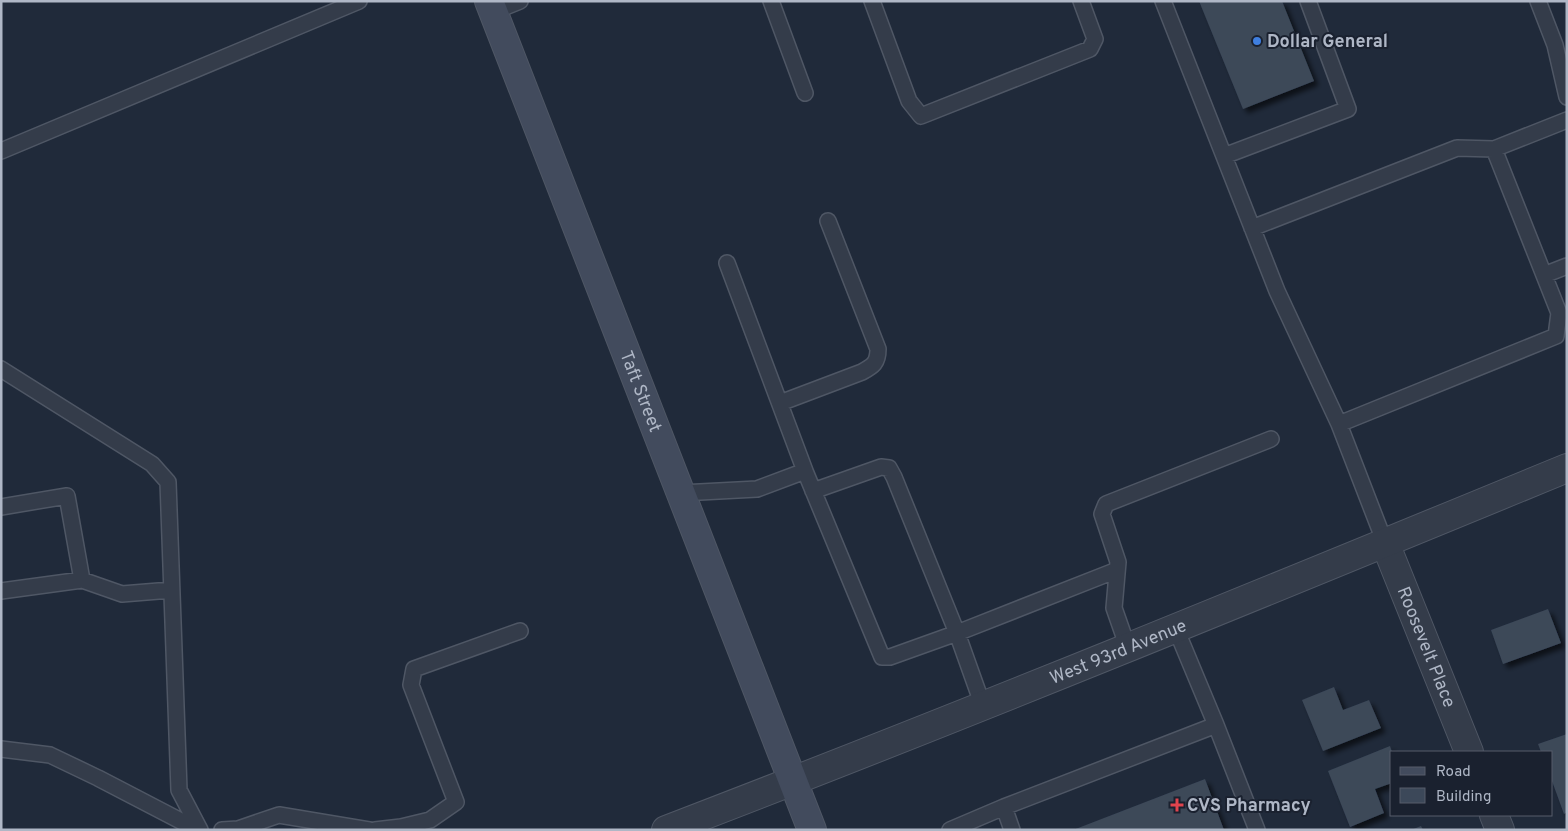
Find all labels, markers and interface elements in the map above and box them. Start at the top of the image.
place label: Dollar General [1267,31,1388,54]
marker: Dollar General [1251,35,1263,47]
street label: Taft Street [613,348,666,436]
street label: Roosevelt Place [1391,584,1460,711]
street label: West 93rd Avenue [1047,615,1190,691]
legend [1390,751,1553,816]
text: Road [1436,763,1471,782]
text: Building [1436,788,1491,807]
place label: CVS Pharmacy [1187,795,1311,818]
marker: CVS Pharmacy [1171,799,1183,811]

